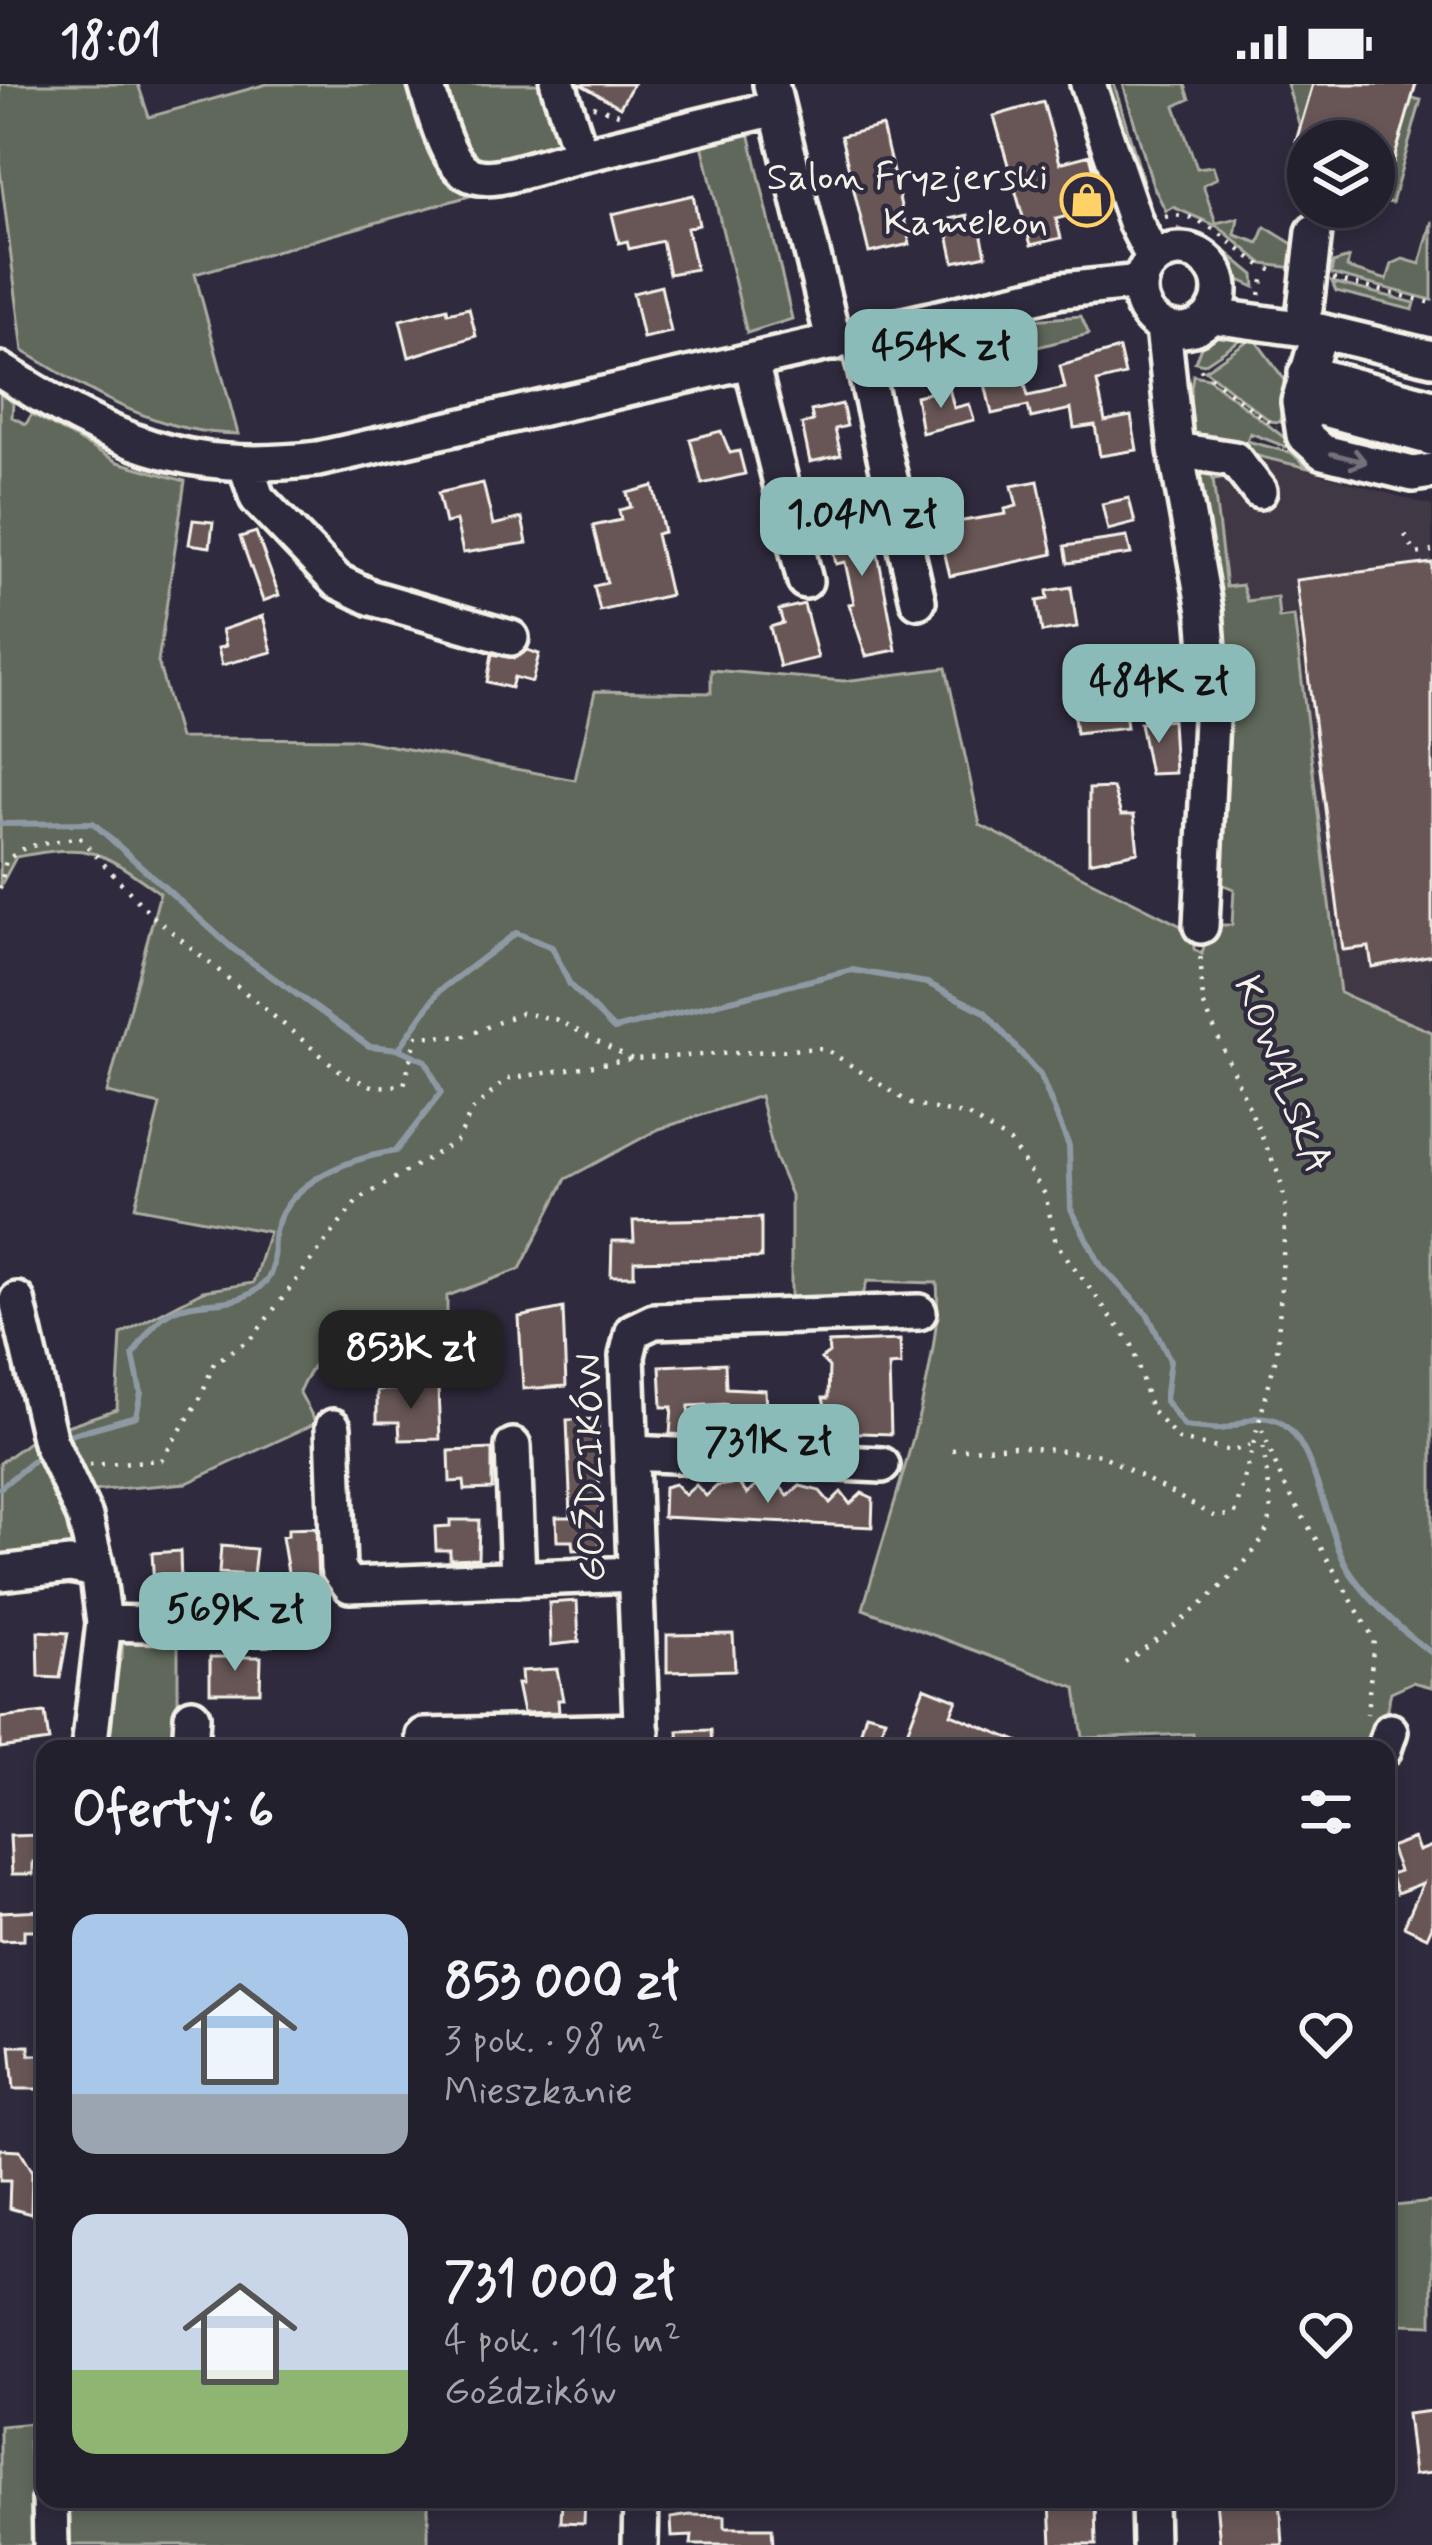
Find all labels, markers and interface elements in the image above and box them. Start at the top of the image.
text: 18:01 [60,13,161,72]
map controls [1287,120,1395,228]
button: layers [1287,120,1395,228]
place label: Salon Fryzjerski Kameleon [766,153,1048,249]
shop icon: Salon Fryzjerski Kameleon [1059,172,1115,228]
pin: 454K zł [830,309,1052,411]
text: 454K zł [872,322,1010,373]
one-way arrow [1330,448,1368,470]
pin: 1.04M zł [738,477,986,579]
text: 1.04M zł [787,490,937,541]
pin: 484K zł [1048,644,1270,746]
text: 484K zł [1089,657,1229,708]
street label: KOWALSKA [1220,969,1342,1181]
pin: 853K zł [300,1310,522,1412]
text: 853K zł [345,1323,477,1374]
street label: GOŹDZIKÓW [565,1353,619,1583]
pin: 731K zł [657,1404,879,1506]
text: 731K zł [704,1417,832,1468]
pin: 569K zł [124,1572,346,1674]
text: 569K zł [166,1585,304,1636]
text: Oferty: 6 [72,1779,274,1845]
icon: filters [1293,1779,1359,1845]
text: 853 000 zł [444,1950,679,2016]
icon: home [168,1962,312,2106]
icon: heart [1293,2001,1359,2067]
text: 3 pok. · 98 m² [444,2016,664,2067]
text: Mieszkanie [444,2067,633,2118]
text: 731 000 zł [444,2250,675,2316]
icon: home [168,2262,312,2406]
icon: heart [1293,2301,1359,2367]
text: 4 pok. · 116 m² [444,2316,681,2367]
text: Goździków [444,2367,616,2418]

